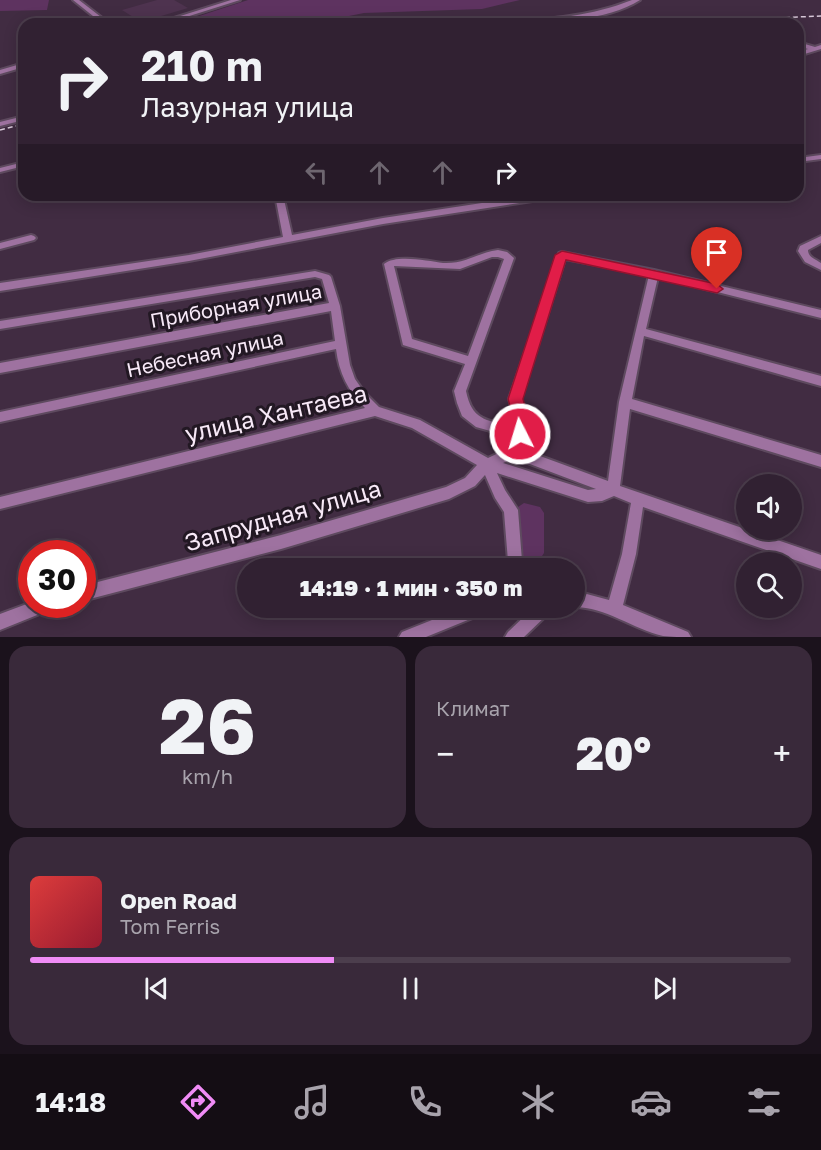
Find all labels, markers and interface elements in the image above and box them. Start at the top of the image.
text: 210 m [141,40,263,90]
icon: right [42,42,120,120]
text: Лазурная улица [141,91,354,123]
icon: left [300,156,333,189]
icon: ahead [363,156,396,189]
icon: ahead [426,156,459,189]
icon: right [489,156,522,189]
pin [691,227,742,289]
icon: arrive [700,236,733,269]
street label: Приборная улица [148,278,324,332]
street label: Небесная улица [124,325,285,381]
street label: улица Хантаева [182,377,370,448]
position arrow [488,402,552,466]
street label: Запрудная улица [181,473,384,556]
map controls [736,474,802,618]
button: sound [736,474,802,540]
speed limit sign: 30 [18,540,96,618]
button: search [736,552,802,618]
text: 14:19 · 1 мин · 350 m [300,574,522,601]
text: 26 [159,678,256,771]
text: Климат [436,696,510,720]
text: 20° [576,726,651,780]
text: − [436,734,454,773]
text: + [773,734,791,773]
text: km/h [182,764,233,788]
text: Open Road [120,887,237,914]
text: Tom Ferris [120,914,220,938]
icon: previous [140,972,173,1005]
icon: pause [394,972,427,1005]
icon: next [648,972,681,1005]
icon: directions [177,1081,219,1123]
icon: music [291,1081,333,1123]
icon: phone [404,1081,446,1123]
icon: climate [517,1081,559,1123]
icon: car [630,1081,672,1123]
icon: filters [743,1081,785,1123]
text: 14:18 [36,1086,106,1118]

